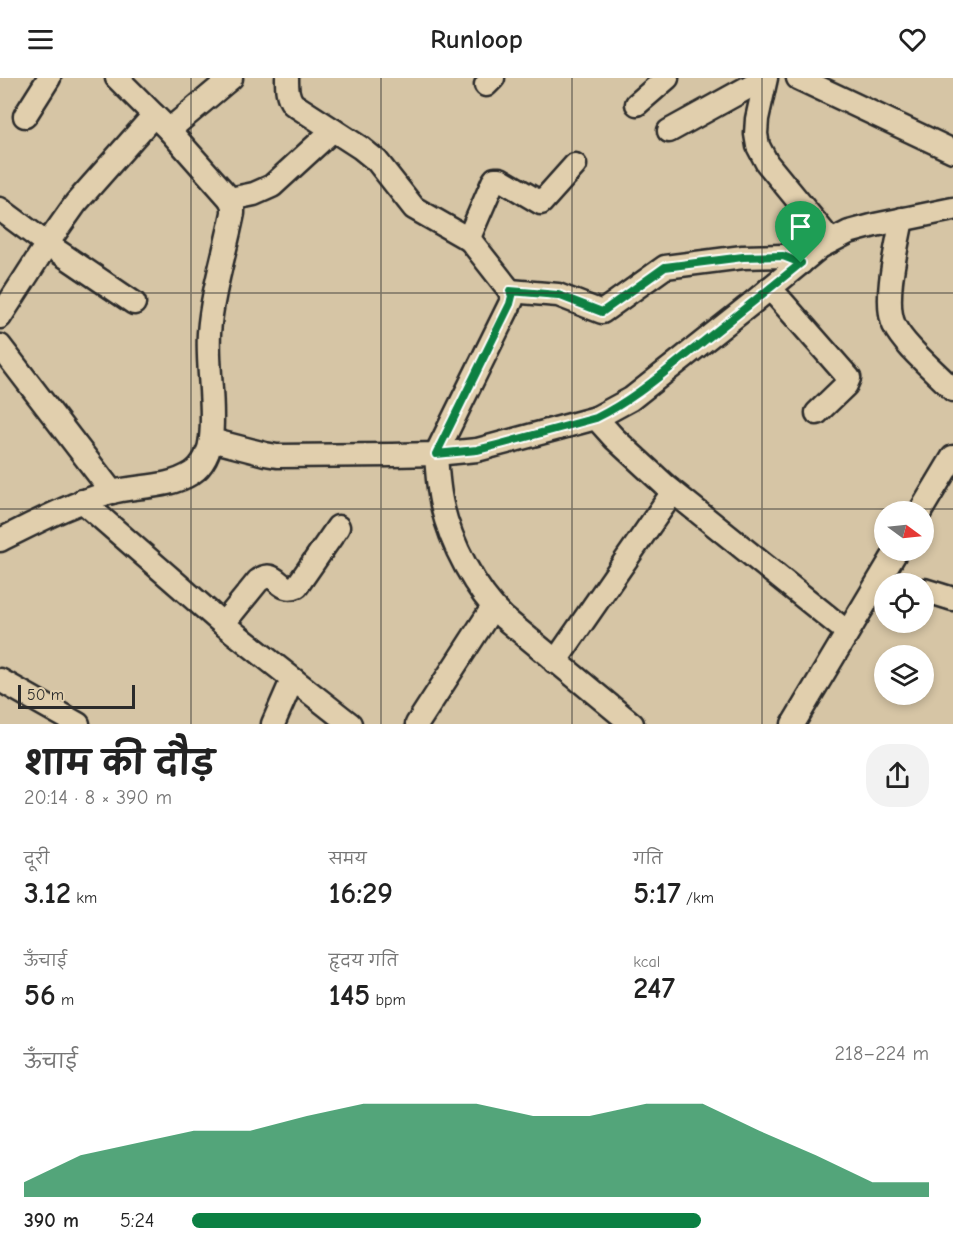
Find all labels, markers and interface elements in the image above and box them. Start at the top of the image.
icon: menu [24,23,57,56]
icon: heart [896,23,929,56]
text: Runloop [430,24,523,55]
pin [775,201,826,263]
icon: arrive [784,210,817,243]
north arrow [874,501,934,561]
map controls [874,501,934,705]
button: locate [874,573,934,633]
button: layers [874,645,934,705]
scale bar [18,682,135,710]
text: 50 m [27,686,64,704]
text: शाम की दौड़ [24,744,215,782]
button: share [866,744,929,807]
text: 20:14 · 8 × 390 m [24,786,172,809]
text: दूरी [24,850,49,868]
text: समय [329,850,367,868]
text: गति [633,850,662,868]
text: 3.12 [24,876,71,911]
text: 16:29 [329,876,393,911]
text: 5:17 [633,876,681,911]
text: km [71,889,97,907]
text: /km [681,889,714,907]
text: ऊँचाई [24,952,67,970]
text: हृदय गति [329,952,398,970]
text: kcal [633,953,660,971]
text: 247 [633,971,675,1006]
text: 56 [24,978,56,1013]
text: 145 [329,978,370,1013]
text: m [56,991,74,1009]
text: bpm [370,991,406,1009]
text: 218–224 m [835,1042,929,1065]
text: ऊँचाई [24,1050,78,1073]
text: 390 m [24,1209,79,1232]
text: 5:24 [120,1209,155,1232]

